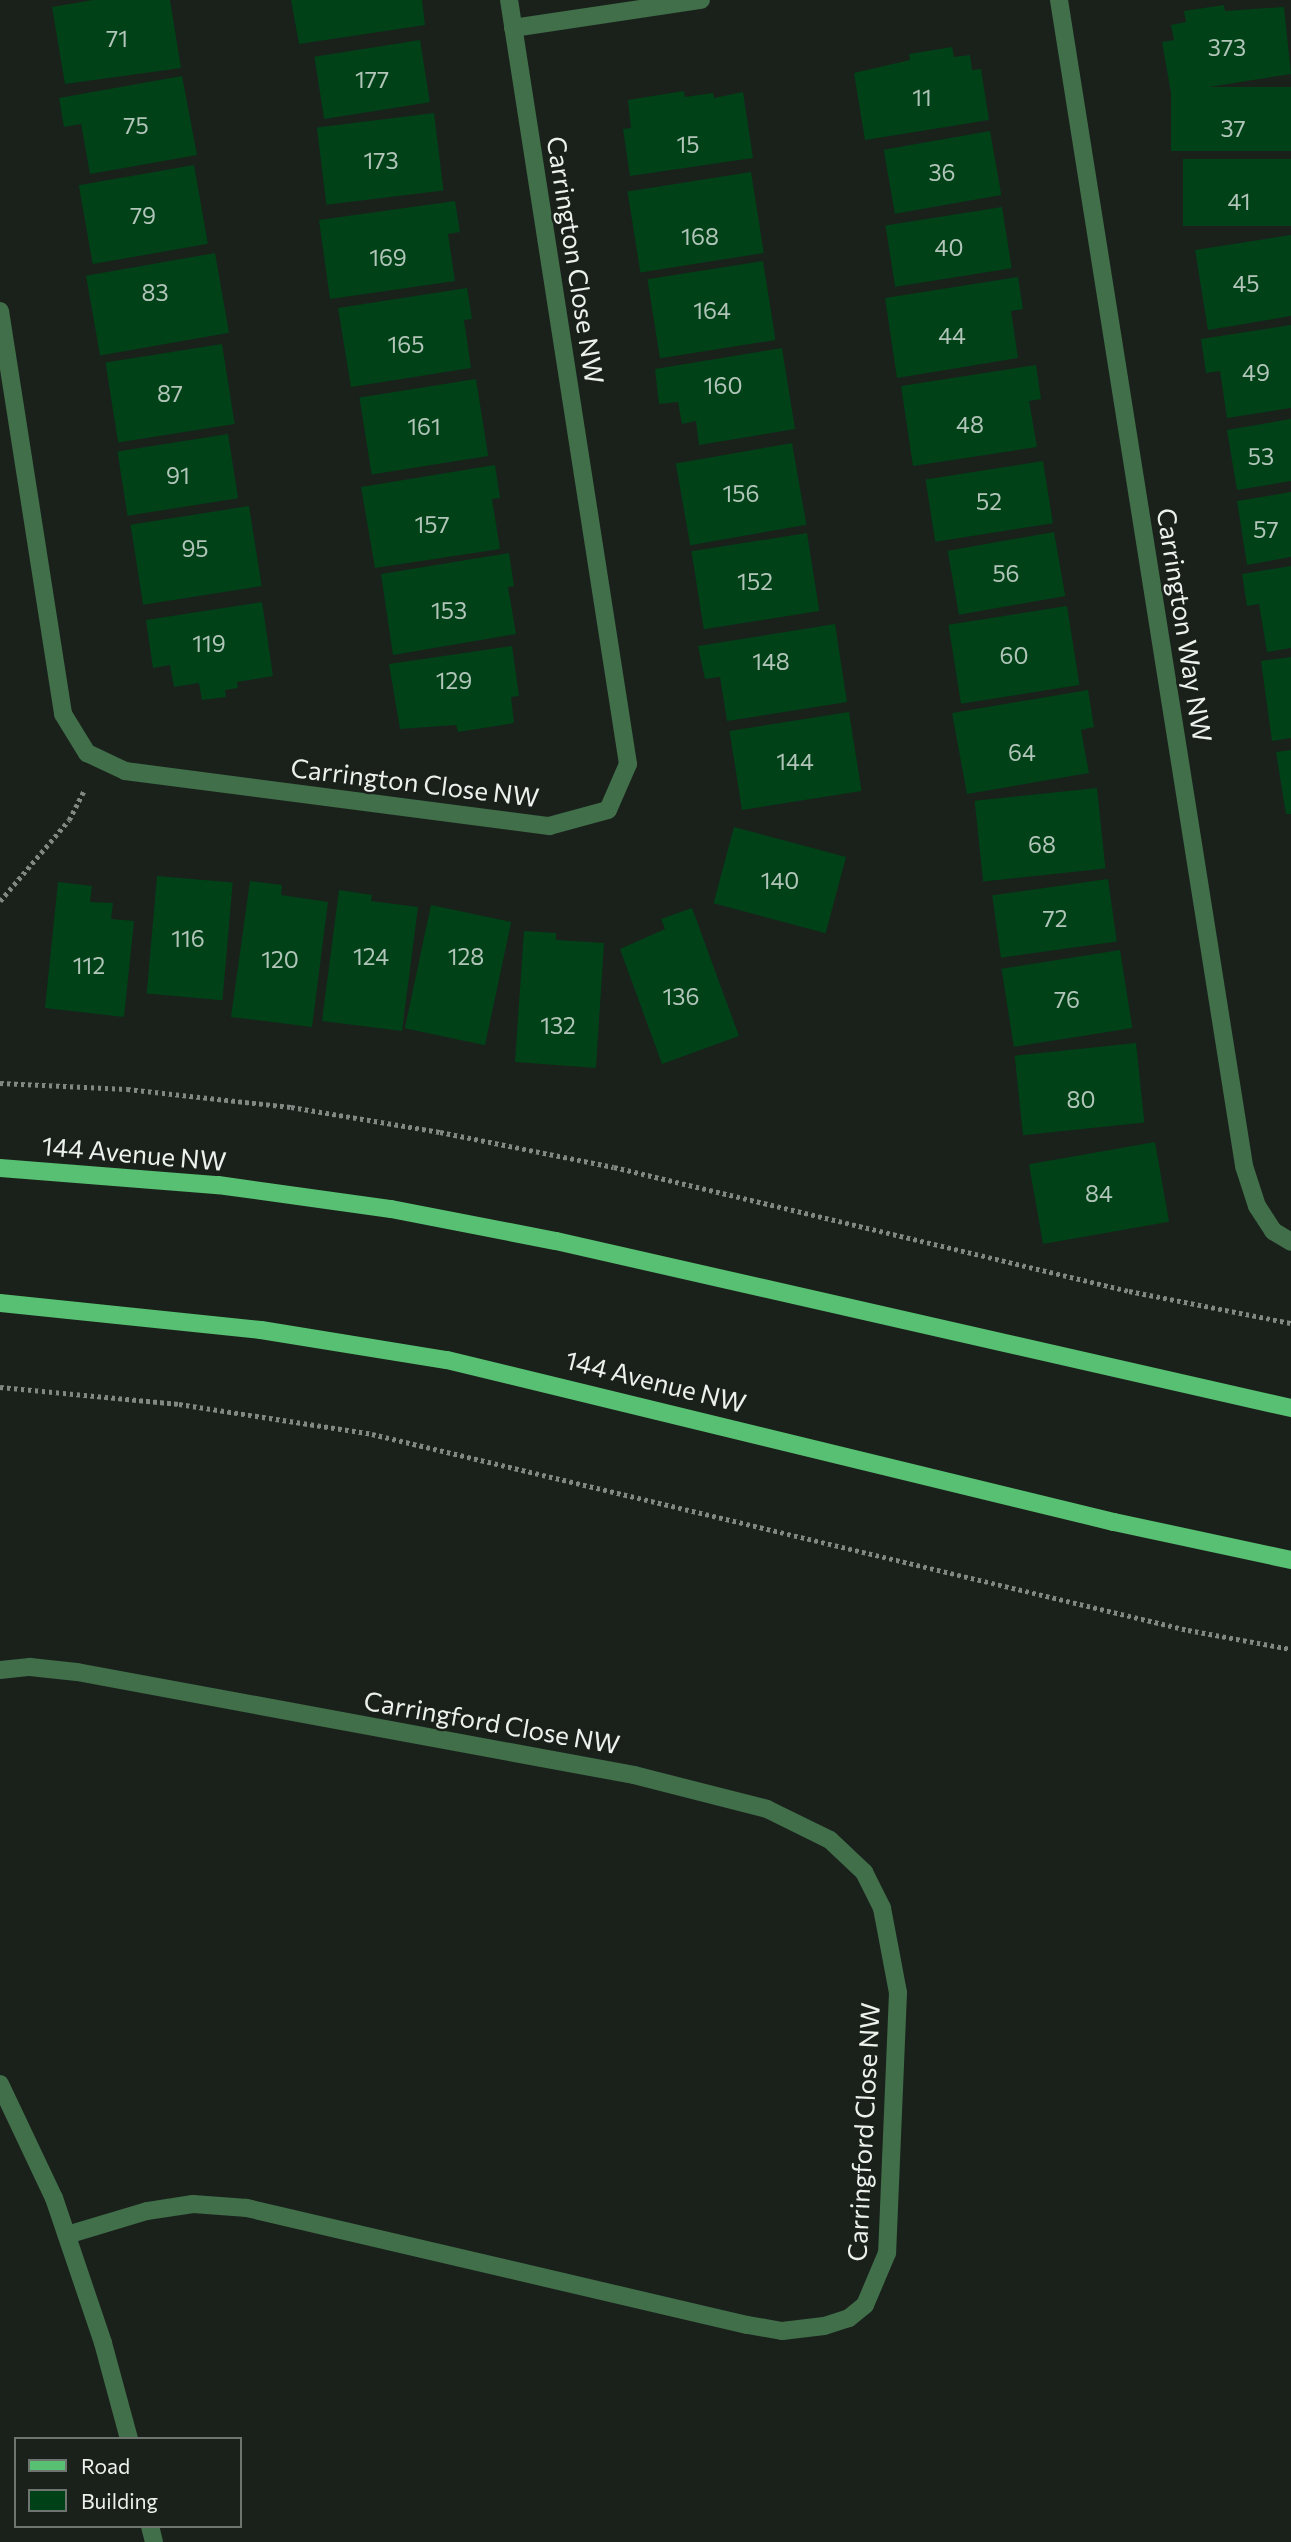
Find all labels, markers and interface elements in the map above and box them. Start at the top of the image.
house number: 71 [106,24,128,52]
house number: 373 [1208,33,1246,61]
house number: 177 [355,65,389,93]
house number: 11 [912,83,932,111]
house number: 75 [123,111,149,139]
house number: 37 [1220,114,1246,142]
house number: 15 [676,130,700,158]
street label: Carrington Close NW [541,134,611,386]
house number: 173 [363,146,399,174]
house number: 36 [928,158,956,186]
house number: 41 [1228,187,1250,215]
house number: 79 [130,201,156,229]
house number: 168 [681,222,719,250]
house number: 40 [935,233,963,261]
house number: 169 [369,243,407,271]
house number: 45 [1232,269,1260,297]
house number: 83 [141,278,169,306]
house number: 164 [693,296,731,324]
house number: 44 [938,321,966,349]
house number: 165 [387,330,425,358]
house number: 49 [1242,358,1270,386]
house number: 160 [704,371,742,399]
house number: 87 [157,379,183,407]
house number: 48 [956,410,984,438]
house number: 161 [407,412,441,440]
house number: 53 [1248,442,1274,470]
house number: 91 [166,461,190,489]
house number: 156 [722,479,760,507]
house number: 52 [976,487,1002,515]
street label: Carrington Way NW [1151,506,1219,744]
house number: 157 [414,510,450,538]
house number: 57 [1253,515,1279,543]
house number: 95 [181,534,209,562]
house number: 56 [992,559,1020,587]
house number: 152 [737,567,773,595]
house number: 153 [431,596,467,624]
house number: 119 [192,629,226,657]
house number: 60 [1000,641,1028,669]
house number: 148 [752,647,790,675]
house number: 129 [436,666,472,694]
house number: 64 [1008,738,1036,766]
house number: 144 [776,747,814,775]
street label: Carrington Close NW [289,751,541,813]
house number: 68 [1028,830,1056,858]
house number: 140 [761,866,799,894]
house number: 72 [1043,904,1067,932]
house number: 116 [171,924,205,952]
house number: 124 [353,942,389,970]
house number: 128 [448,942,484,970]
house number: 120 [261,945,299,973]
house number: 112 [73,951,105,979]
house number: 136 [663,982,699,1010]
house number: 76 [1054,985,1080,1013]
house number: 132 [540,1011,576,1039]
house number: 80 [1067,1085,1095,1113]
street label: 144 Avenue NW [40,1129,228,1177]
house number: 84 [1085,1179,1113,1207]
street label: 144 Avenue NW [562,1343,750,1419]
street label: Carringford Close NW [362,1684,622,1760]
street label: Carringford Close NW [841,2002,885,2262]
legend [14,2437,242,2528]
text: Road [81,2453,130,2478]
text: Building [81,2488,158,2513]

